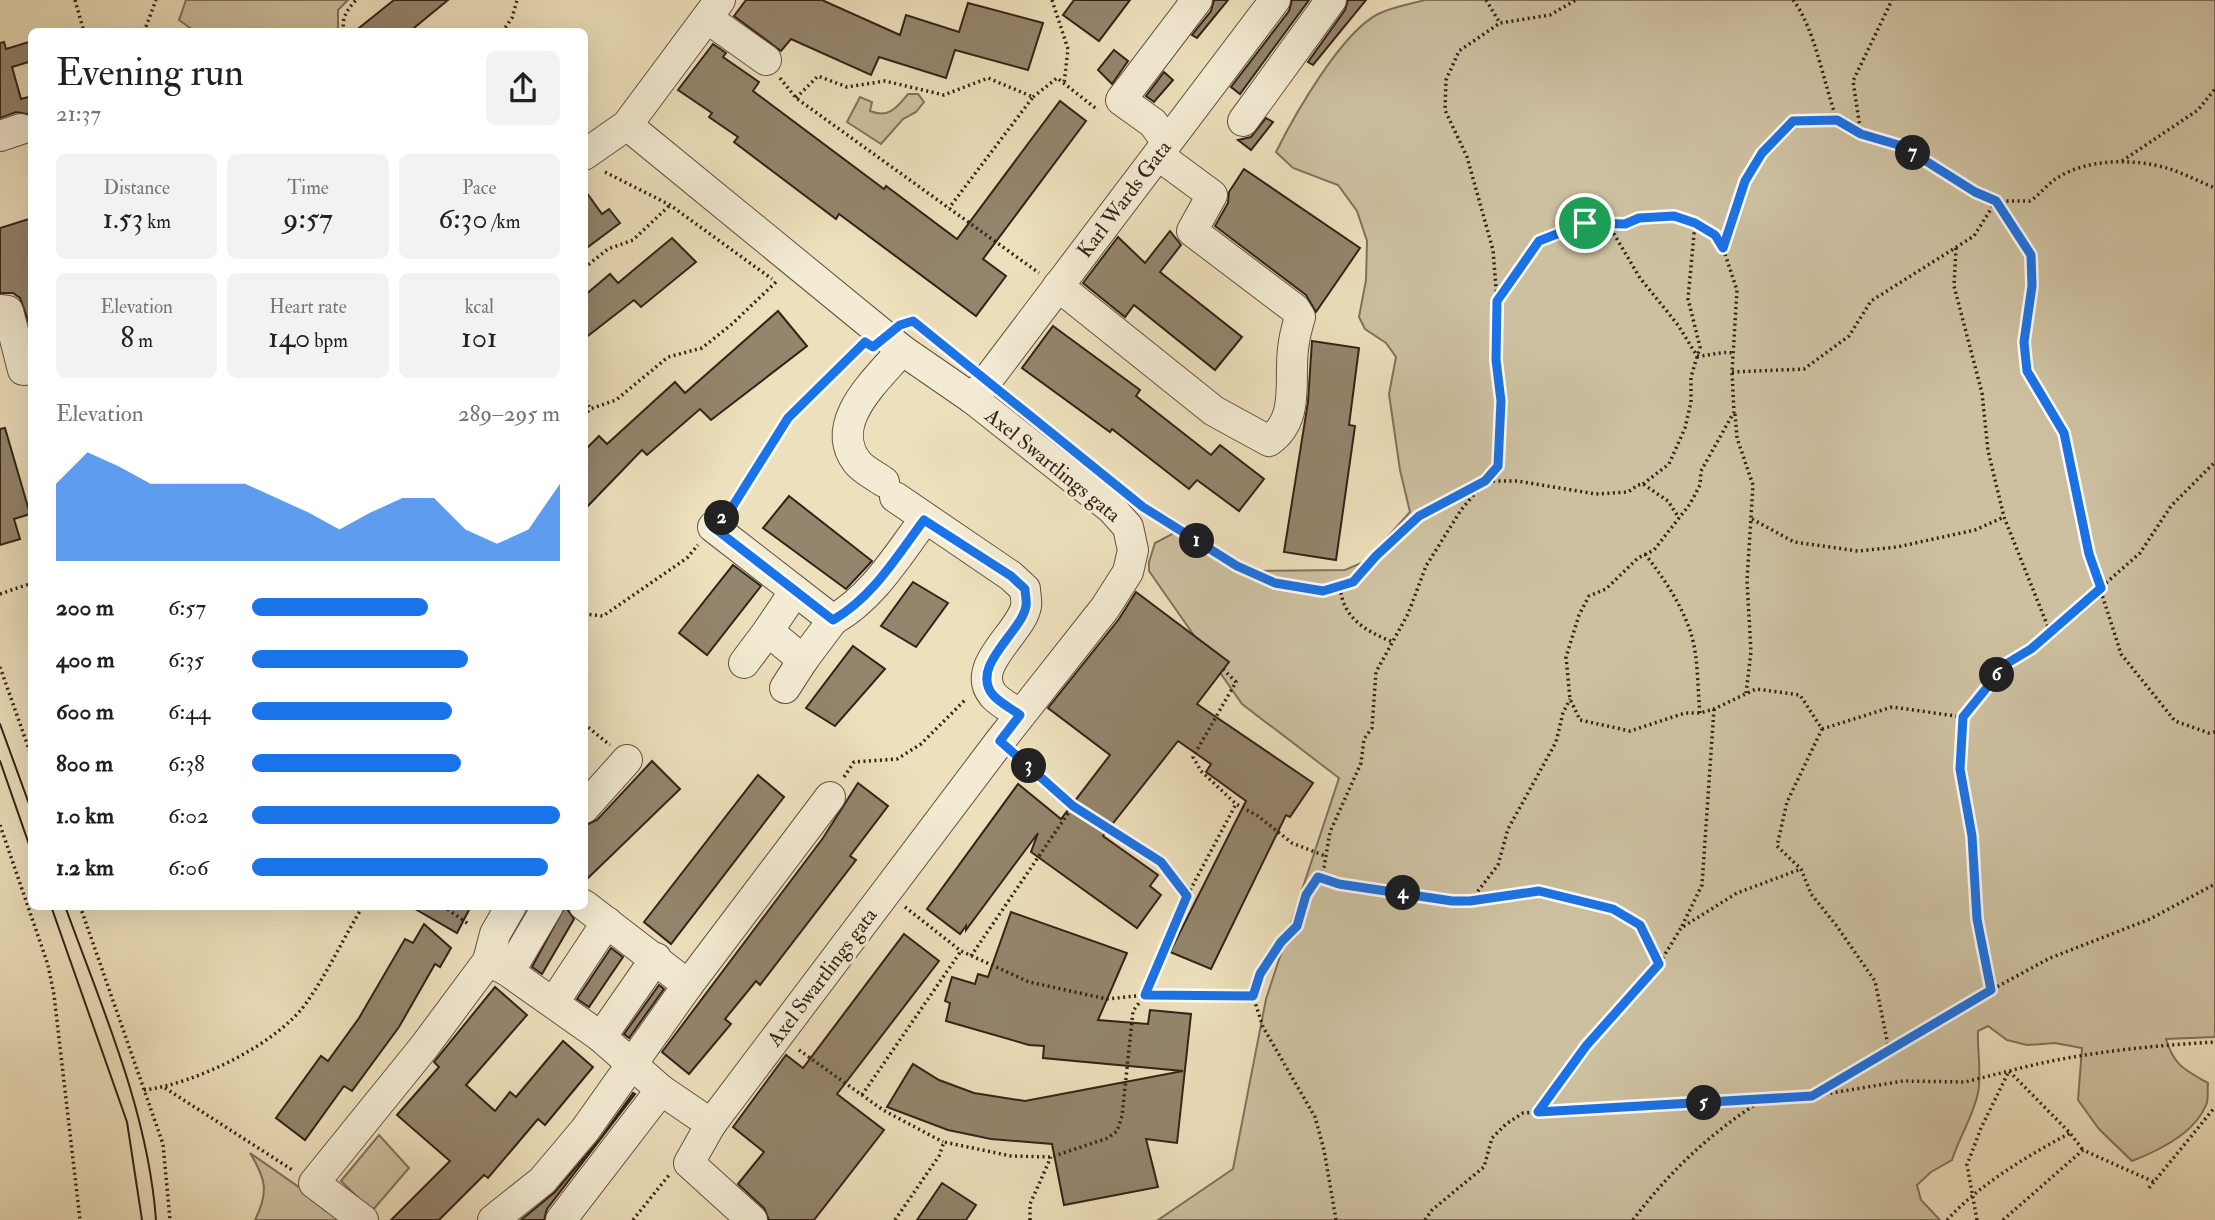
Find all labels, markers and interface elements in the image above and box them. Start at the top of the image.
text: Evening run [56,49,244,97]
button: share [486,51,560,125]
text: 21:37 [56,99,101,128]
street label: Karl Wards Gata [1071,135,1178,263]
pin: 7 [1896,136,1930,170]
text: 7 [1908,140,1917,164]
text: Distance [103,176,170,200]
text: Time [287,176,329,200]
text: Pace [462,176,496,200]
pin [1555,193,1615,253]
text: 1.53 [102,200,143,237]
text: 9:57 [283,200,333,237]
text: 6:30 [438,200,488,237]
icon: arrive [1566,204,1604,242]
text: km [143,210,171,234]
text: /km [488,210,520,234]
text: Elevation [100,295,173,319]
text: Heart rate [269,295,347,319]
text: kcal [465,295,494,319]
text: 8 [120,319,134,356]
text: 140 [268,319,310,356]
text: 101 [461,319,498,356]
text: m [134,329,153,353]
text: bpm [310,329,348,353]
text: Elevation [56,399,144,428]
text: 289–295 m [458,399,560,428]
street label: Axel Swartlings gata [979,402,1126,529]
pin: 2 [704,500,740,536]
text: 2 [717,505,726,529]
pin: 1 [1180,524,1214,558]
text: 1 [1193,528,1200,552]
text: 200 m [56,593,114,622]
text: 6:57 [168,593,206,622]
text: 400 m [56,645,115,674]
text: 6:35 [168,645,204,674]
pin: 6 [1980,658,2014,692]
text: 6 [1992,662,2001,686]
text: 600 m [56,697,114,726]
text: 6:44 [168,697,210,726]
pin: 3 [1012,748,1046,784]
text: 800 m [56,749,113,778]
text: 6:38 [168,749,205,778]
text: 3 [1025,753,1032,777]
text: 1.0 km [56,801,114,830]
text: 6:02 [168,801,209,830]
text: 1.2 km [56,853,114,882]
text: 6:06 [168,853,209,882]
pin: 4 [1386,876,1420,910]
text: 4 [1397,880,1408,904]
street label: Axel Swartlings gata [761,902,884,1053]
pin: 5 [1686,1086,1722,1120]
text: 5 [1699,1090,1708,1114]

